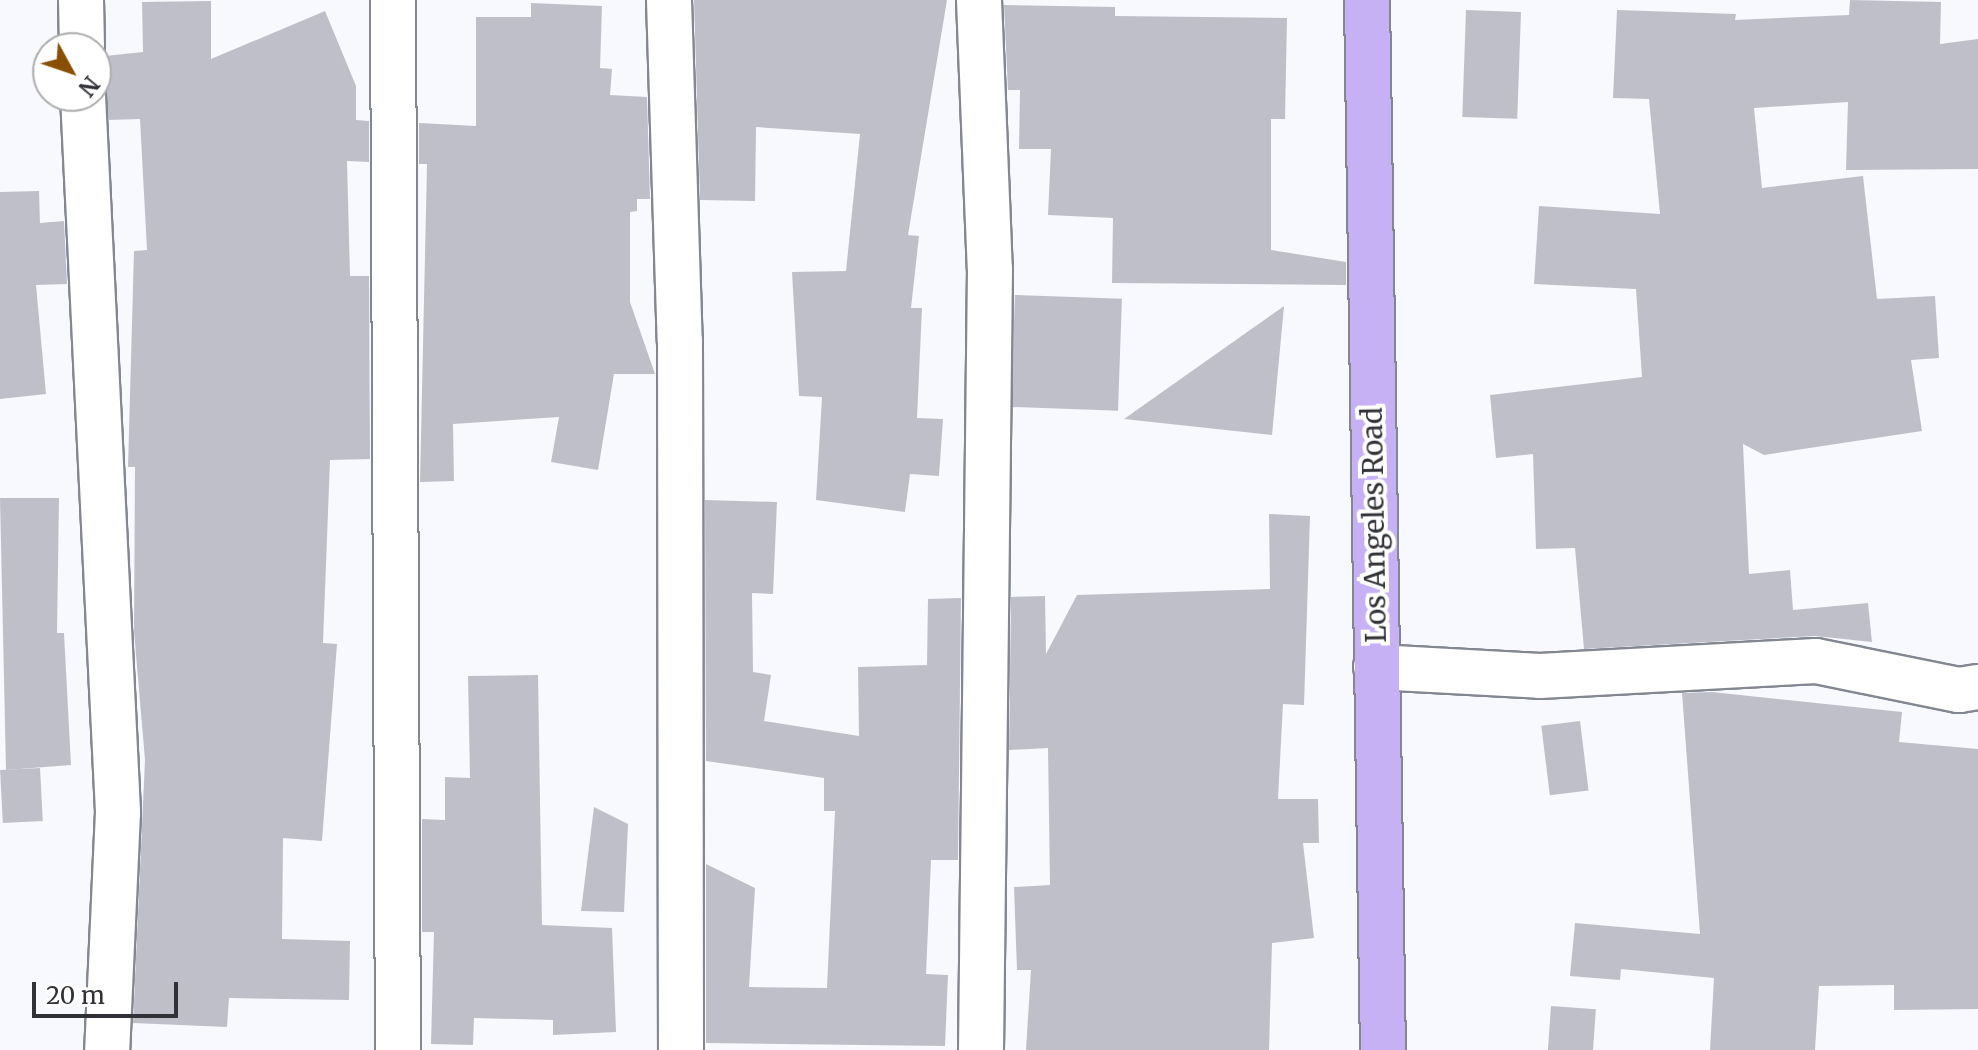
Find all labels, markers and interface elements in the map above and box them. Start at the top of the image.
north arrow [32,32,112,112]
text: N [73,70,105,102]
street label: Los Angeles Road [1355,407,1393,643]
scale bar [36,966,182,1016]
text: 20 m [46,980,105,1011]

